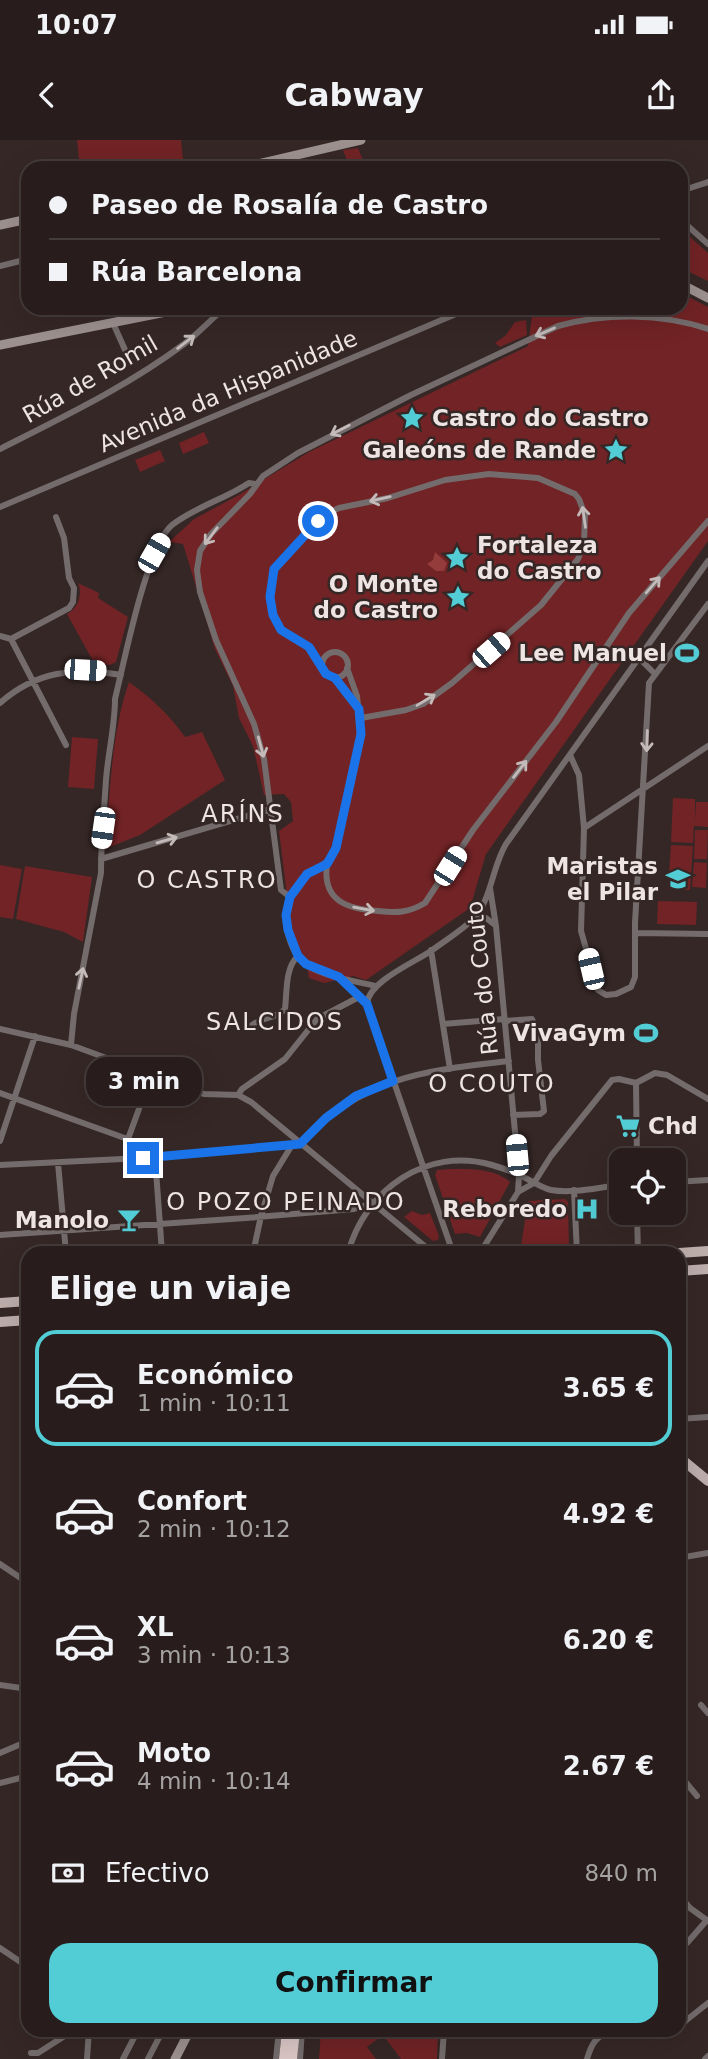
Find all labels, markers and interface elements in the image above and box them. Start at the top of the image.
text: 10:07 [35,10,118,40]
icon: back [28,76,66,114]
text: Cabway [284,76,424,114]
icon: share [642,76,680,114]
text: Paseo de Rosalía de Castro [91,190,488,220]
text: Rúa Barcelona [91,257,302,287]
street label: Avenida da Hispanidade [95,325,361,457]
one-way arrow [535,326,556,339]
street label: Rúa de Romil [18,330,162,428]
one-way arrow [177,334,195,349]
place icon: Castro do Castro [398,404,426,432]
place label: Castro do Castro [432,405,649,431]
one-way arrow [330,423,351,437]
place icon: Galeóns de Rande [602,436,630,464]
place label: Galeóns de Rande [363,437,596,463]
one-way arrow [369,493,392,506]
route start [302,505,334,537]
one-way arrow [578,506,591,529]
one-way arrow [203,526,218,545]
car [135,530,174,576]
place label: Fortaleza do Castro [477,532,602,584]
place icon: Fortaleza do Castro [443,544,471,572]
place label: O Monte do Castro [313,571,438,623]
one-way arrow [645,576,661,594]
place icon: O Monte do Castro [444,583,472,611]
car [469,628,514,672]
sports icon: Lee Manuel [673,639,701,667]
place label: Lee Manuel [518,640,667,666]
car [64,658,107,682]
one-way arrow [416,693,436,707]
one-way arrow [640,729,653,752]
one-way arrow [255,736,268,758]
one-way arrow [512,760,527,779]
district label: ARÍNS [201,799,285,828]
car [90,806,117,850]
one-way arrow [156,832,178,845]
car [430,843,471,889]
place label: Maristas el Pilar [546,853,659,905]
school or university icon: Maristas el Pilar [664,865,692,893]
district label: O CASTRO [136,866,278,894]
street label: Rúa do Couto [461,900,503,1056]
one-way arrow [352,903,375,916]
car [577,946,606,992]
one-way arrow [75,967,89,990]
district label: SALCIDOS [206,1008,344,1036]
sports icon: VivaGym [632,1019,660,1047]
place label: VivaGym [512,1020,626,1046]
callout: 3 min [85,1056,201,1105]
text: 3 min [108,1068,180,1094]
district label: O COUTO [428,1070,556,1098]
supermarket icon: Chd [614,1112,642,1140]
place label: Chd [648,1113,698,1139]
car [505,1133,530,1177]
route end [127,1142,159,1174]
map controls [609,1148,686,1225]
button: locate [609,1148,686,1225]
district label: O POZO PEINADO [166,1188,406,1216]
hospital icon: Reboredo [573,1195,601,1223]
place label: Reboredo [442,1196,567,1222]
bar icon: Manolo [115,1206,143,1234]
place label: Manolo [15,1207,109,1233]
text: Elige un viaje [49,1269,291,1307]
icon: car [53,1357,116,1420]
text: Económico [137,1360,294,1390]
text: 3.65 € [563,1373,654,1403]
text: 1 min · 10:11 [137,1390,291,1416]
icon: car [53,1483,116,1546]
text: Confort [137,1486,247,1516]
text: 4.92 € [563,1499,654,1529]
text: 2 min · 10:12 [137,1516,291,1542]
icon: car [53,1609,116,1672]
text: XL [137,1612,174,1642]
text: 6.20 € [563,1625,654,1655]
text: 3 min · 10:13 [137,1642,291,1668]
icon: car [53,1735,116,1798]
text: Moto [137,1738,211,1768]
text: 2.67 € [563,1751,654,1781]
text: 4 min · 10:14 [137,1768,291,1794]
icon: cash [49,1854,87,1892]
text: Efectivo [105,1858,210,1888]
text: 840 m [584,1860,658,1886]
button: Confirmar [49,1943,658,2023]

